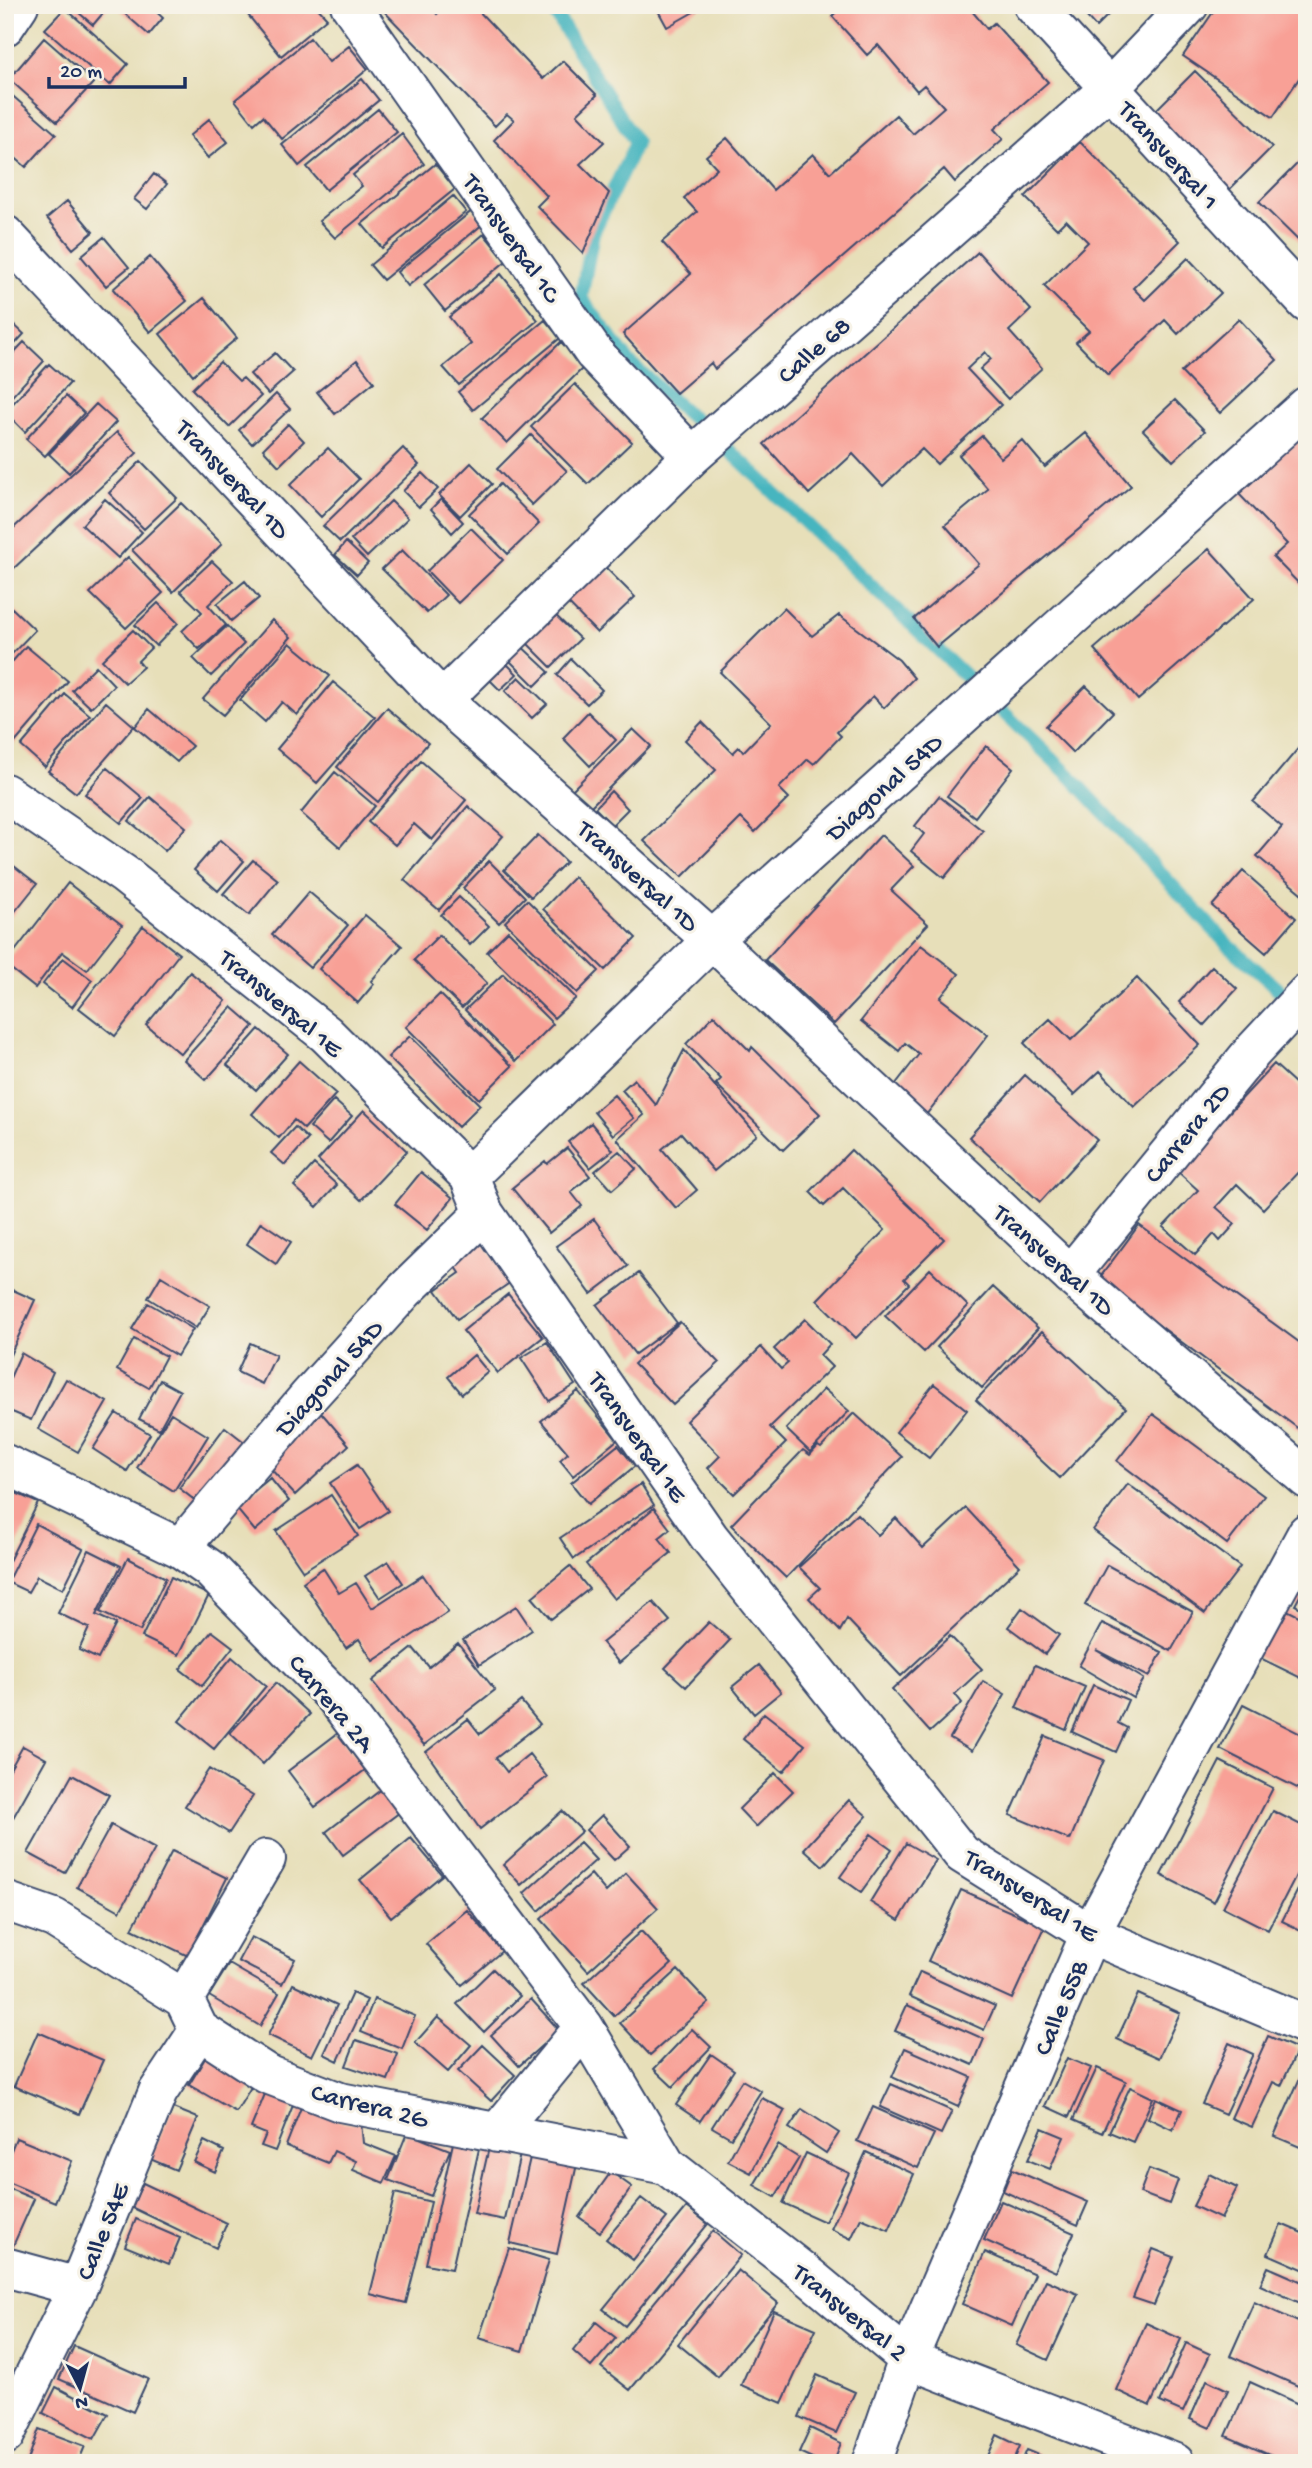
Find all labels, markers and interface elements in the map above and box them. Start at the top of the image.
scale bar [49,46,186,90]
text: 20 m [60,61,102,86]
street label: Transversal 1 [1108,95,1224,218]
street label: Transversal 1C [452,168,566,312]
street label: Calle 68 [773,312,859,393]
street label: Transversal 1D [166,413,294,548]
street label: Diagonal 54D [820,729,951,851]
street label: Transversal 1D [567,814,703,941]
street label: Transversal 1E [209,943,348,1067]
street label: Carrera 2D [1140,1078,1239,1191]
street label: Transversal 1D [983,1198,1119,1325]
street label: Diagonal 54D [269,1315,392,1446]
street label: Transversal 1E [578,1366,692,1510]
street label: Carrera 2A [280,1650,380,1761]
street label: Transversal 1E [955,1843,1103,1952]
street label: Calle 55B [1029,1956,1097,2061]
street label: Carrera 2G [307,2079,432,2138]
street label: Calle 54E [72,2179,139,2286]
street label: Transversal 2 [783,2258,912,2370]
north arrow [46,2352,116,2422]
text: N [74,2389,89,2414]

